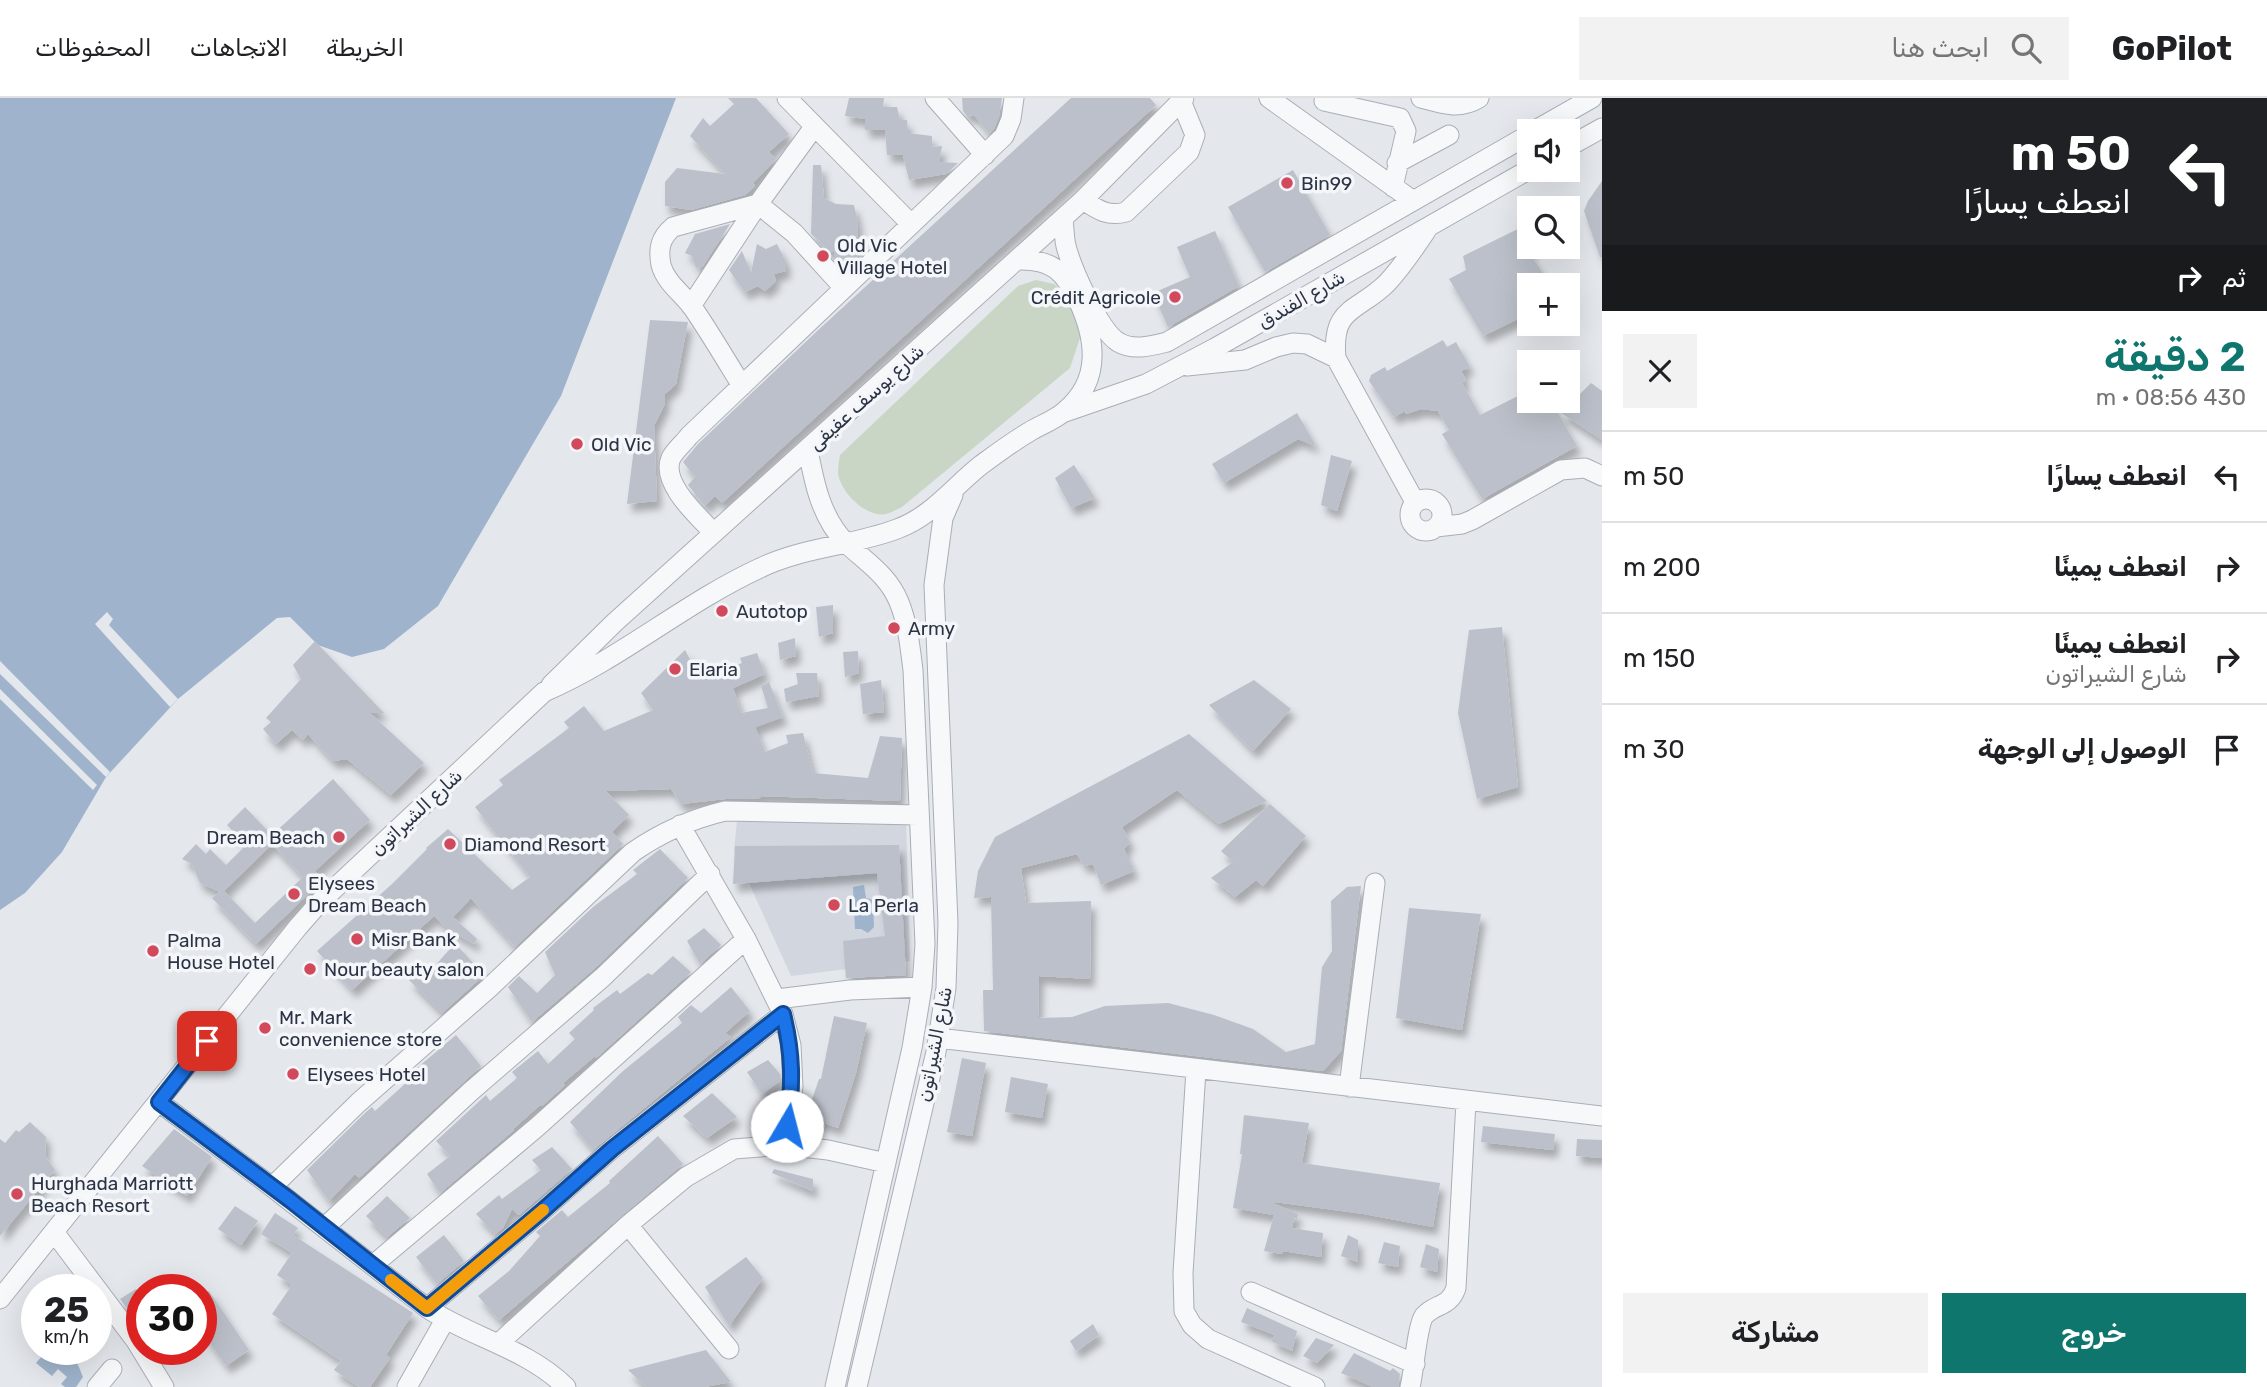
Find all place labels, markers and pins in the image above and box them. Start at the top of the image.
place label: Bin99 [1301,172,1352,195]
marker: Bin99 [1279,175,1295,191]
place label: Old Vic Village Hotel [837,234,947,279]
marker: Old Vic Village Hotel [815,248,831,264]
place label: Crédit Agricole [1031,286,1161,309]
marker: Crédit Agricole [1167,289,1183,305]
place label: Old Vic [591,433,651,456]
marker: Old Vic [569,436,585,452]
place label: Autotop [736,600,808,623]
marker: Autotop [714,603,730,619]
place label: Army [908,617,955,640]
marker: Army [886,620,902,636]
place label: Elaria [689,658,738,681]
marker: Elaria [667,661,683,677]
place label: Dream Beach [206,826,325,849]
marker: Dream Beach [331,829,347,845]
place label: Diamond Resort [464,833,606,856]
marker: Diamond Resort [442,836,458,852]
place label: Elysees Dream Beach [308,872,427,917]
marker: Elysees Dream Beach [286,886,302,902]
place label: La Perla [848,894,919,917]
marker: La Perla [826,897,842,913]
place label: Misr Bank [371,928,457,951]
place label: Palma House Hotel [167,929,275,974]
marker: Misr Bank [349,931,365,947]
marker: Palma House Hotel [145,943,161,959]
place label: Nour beauty salon [324,958,484,981]
marker: Nour beauty salon [302,961,318,977]
place label: Mr. Mark convenience store [279,1006,442,1051]
pin [177,1011,237,1071]
marker: Mr. Mark convenience store [257,1020,273,1036]
place label: Elysees Hotel [307,1063,426,1086]
marker: Elysees Hotel [285,1066,301,1082]
place label: Hurghada Marriott Beach Resort [31,1172,194,1217]
marker: Hurghada Marriott Beach Resort [9,1186,25,1202]

